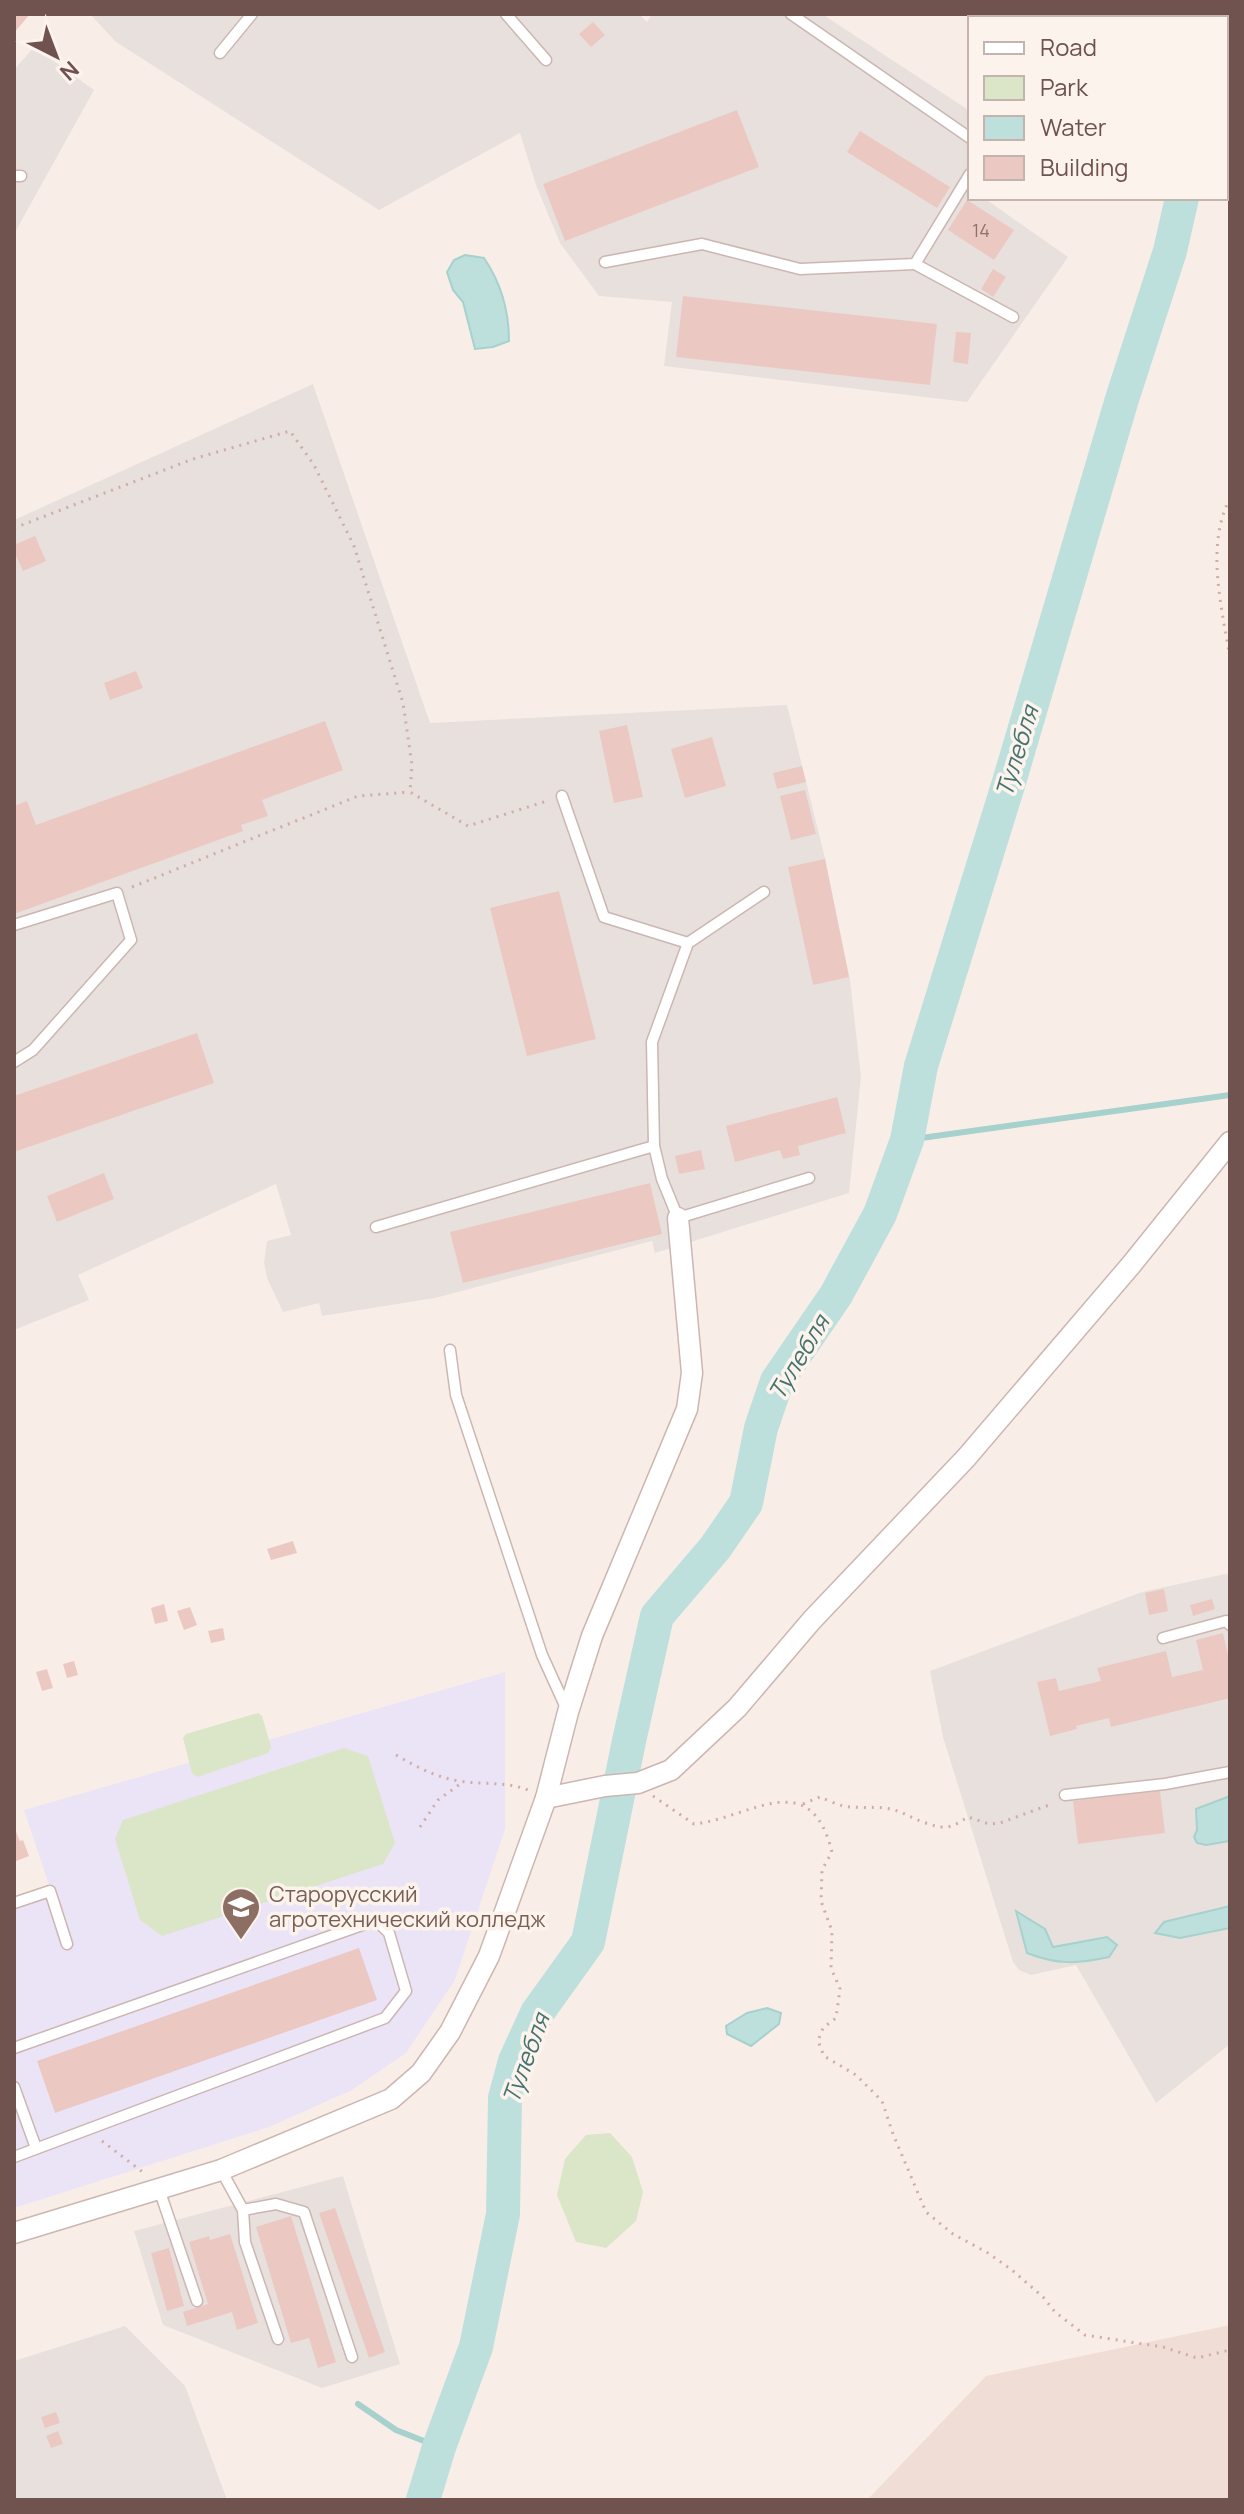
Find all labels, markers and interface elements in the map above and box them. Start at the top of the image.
north arrow [16,16,96,96]
legend [968,16,1228,200]
text: Road [1040,30,1097,63]
text: N [53,54,85,87]
text: Park [1040,70,1089,103]
text: Water [1040,110,1107,143]
text: Building [1040,150,1128,183]
house number: 14 [972,218,990,242]
water label: Тулебля [987,700,1046,801]
water label: Тулебля [760,1307,837,1406]
place label: Старорусский агротехнический колледж [269,1879,546,1934]
school or university icon: Старорусский агротехнический колледж [220,1886,262,1941]
water label: Тулебля [493,2007,557,2108]

